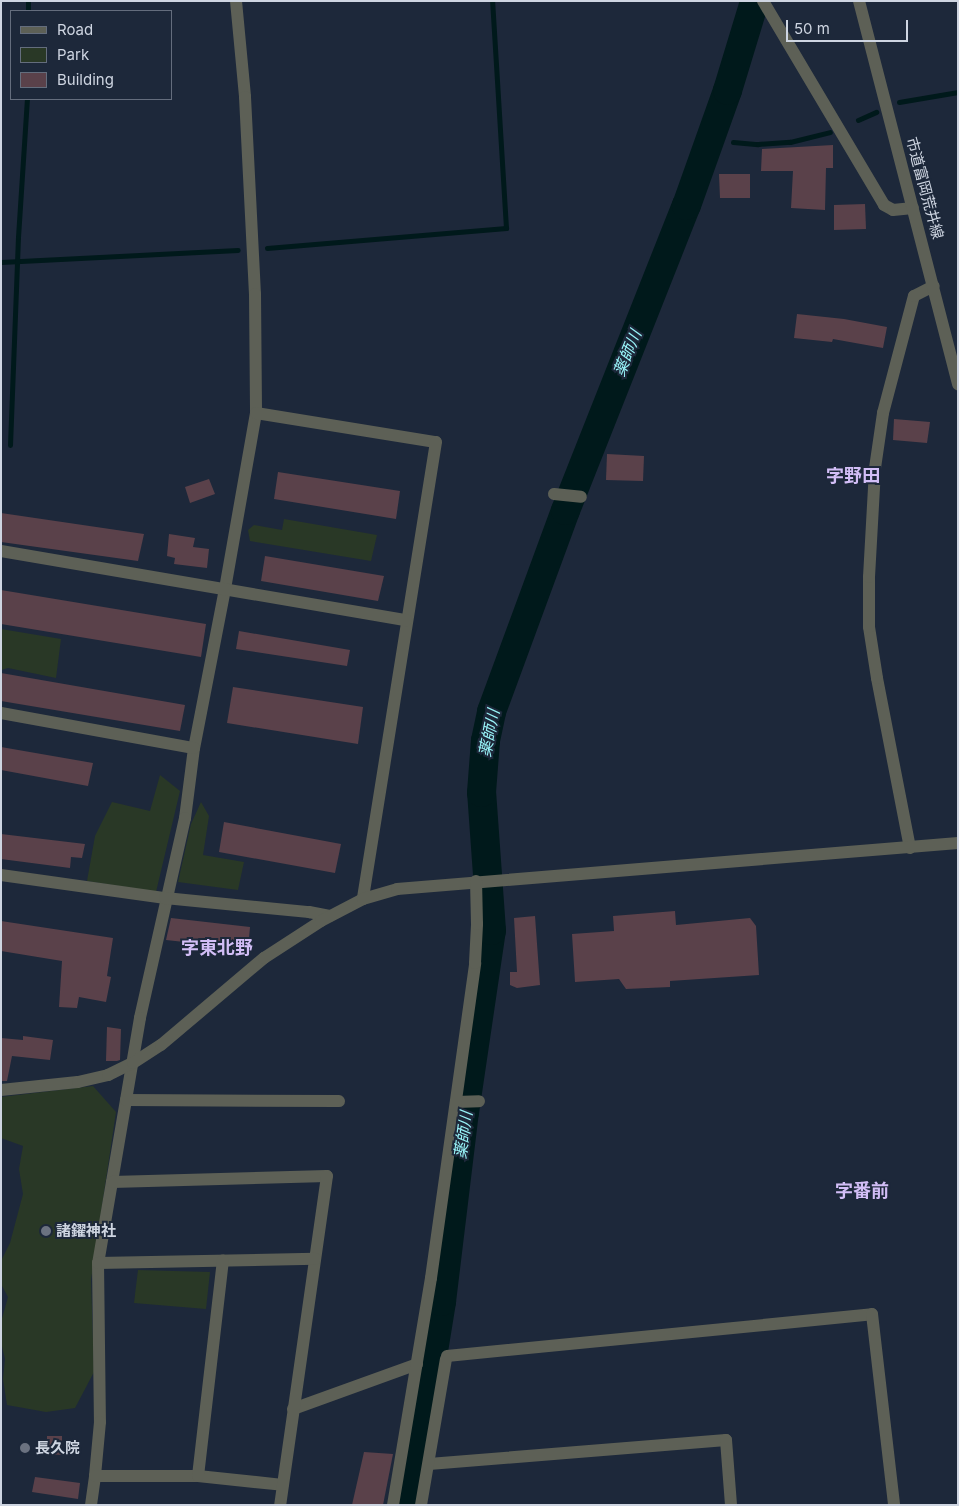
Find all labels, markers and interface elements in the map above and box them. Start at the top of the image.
legend [10,10,172,100]
scale bar [789,10,912,42]
text: 50 m [794,19,830,38]
text: Road [57,20,93,39]
text: Park [57,45,89,64]
text: Building [57,70,114,89]
street label: 市道富岡荒井線 [903,135,947,241]
water label: 薬師川 [609,327,645,379]
district label: 字野田 [826,465,880,487]
water label: 薬師川 [475,708,503,758]
district label: 字東北野 [181,937,253,959]
water label: 薬師川 [450,1110,476,1160]
district label: 字番前 [835,1180,889,1202]
place label: 諸鑃神社 [56,1222,116,1240]
marker: 諸鑃神社 [40,1225,52,1237]
place label: 長久院 [35,1439,80,1457]
marker: 長久院 [19,1442,31,1454]

